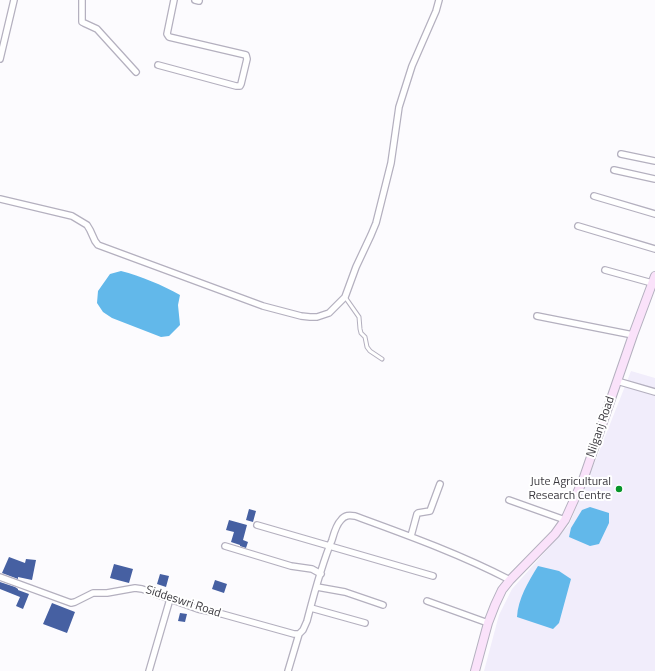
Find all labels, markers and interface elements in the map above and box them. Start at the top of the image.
street label: Nilganj Road [584,395,618,459]
place label: Jute Agricultural Research Centre [528,475,611,503]
marker: Jute Agricultural Research Centre [614,484,624,494]
street label: Siddeswri Road [144,583,222,621]

